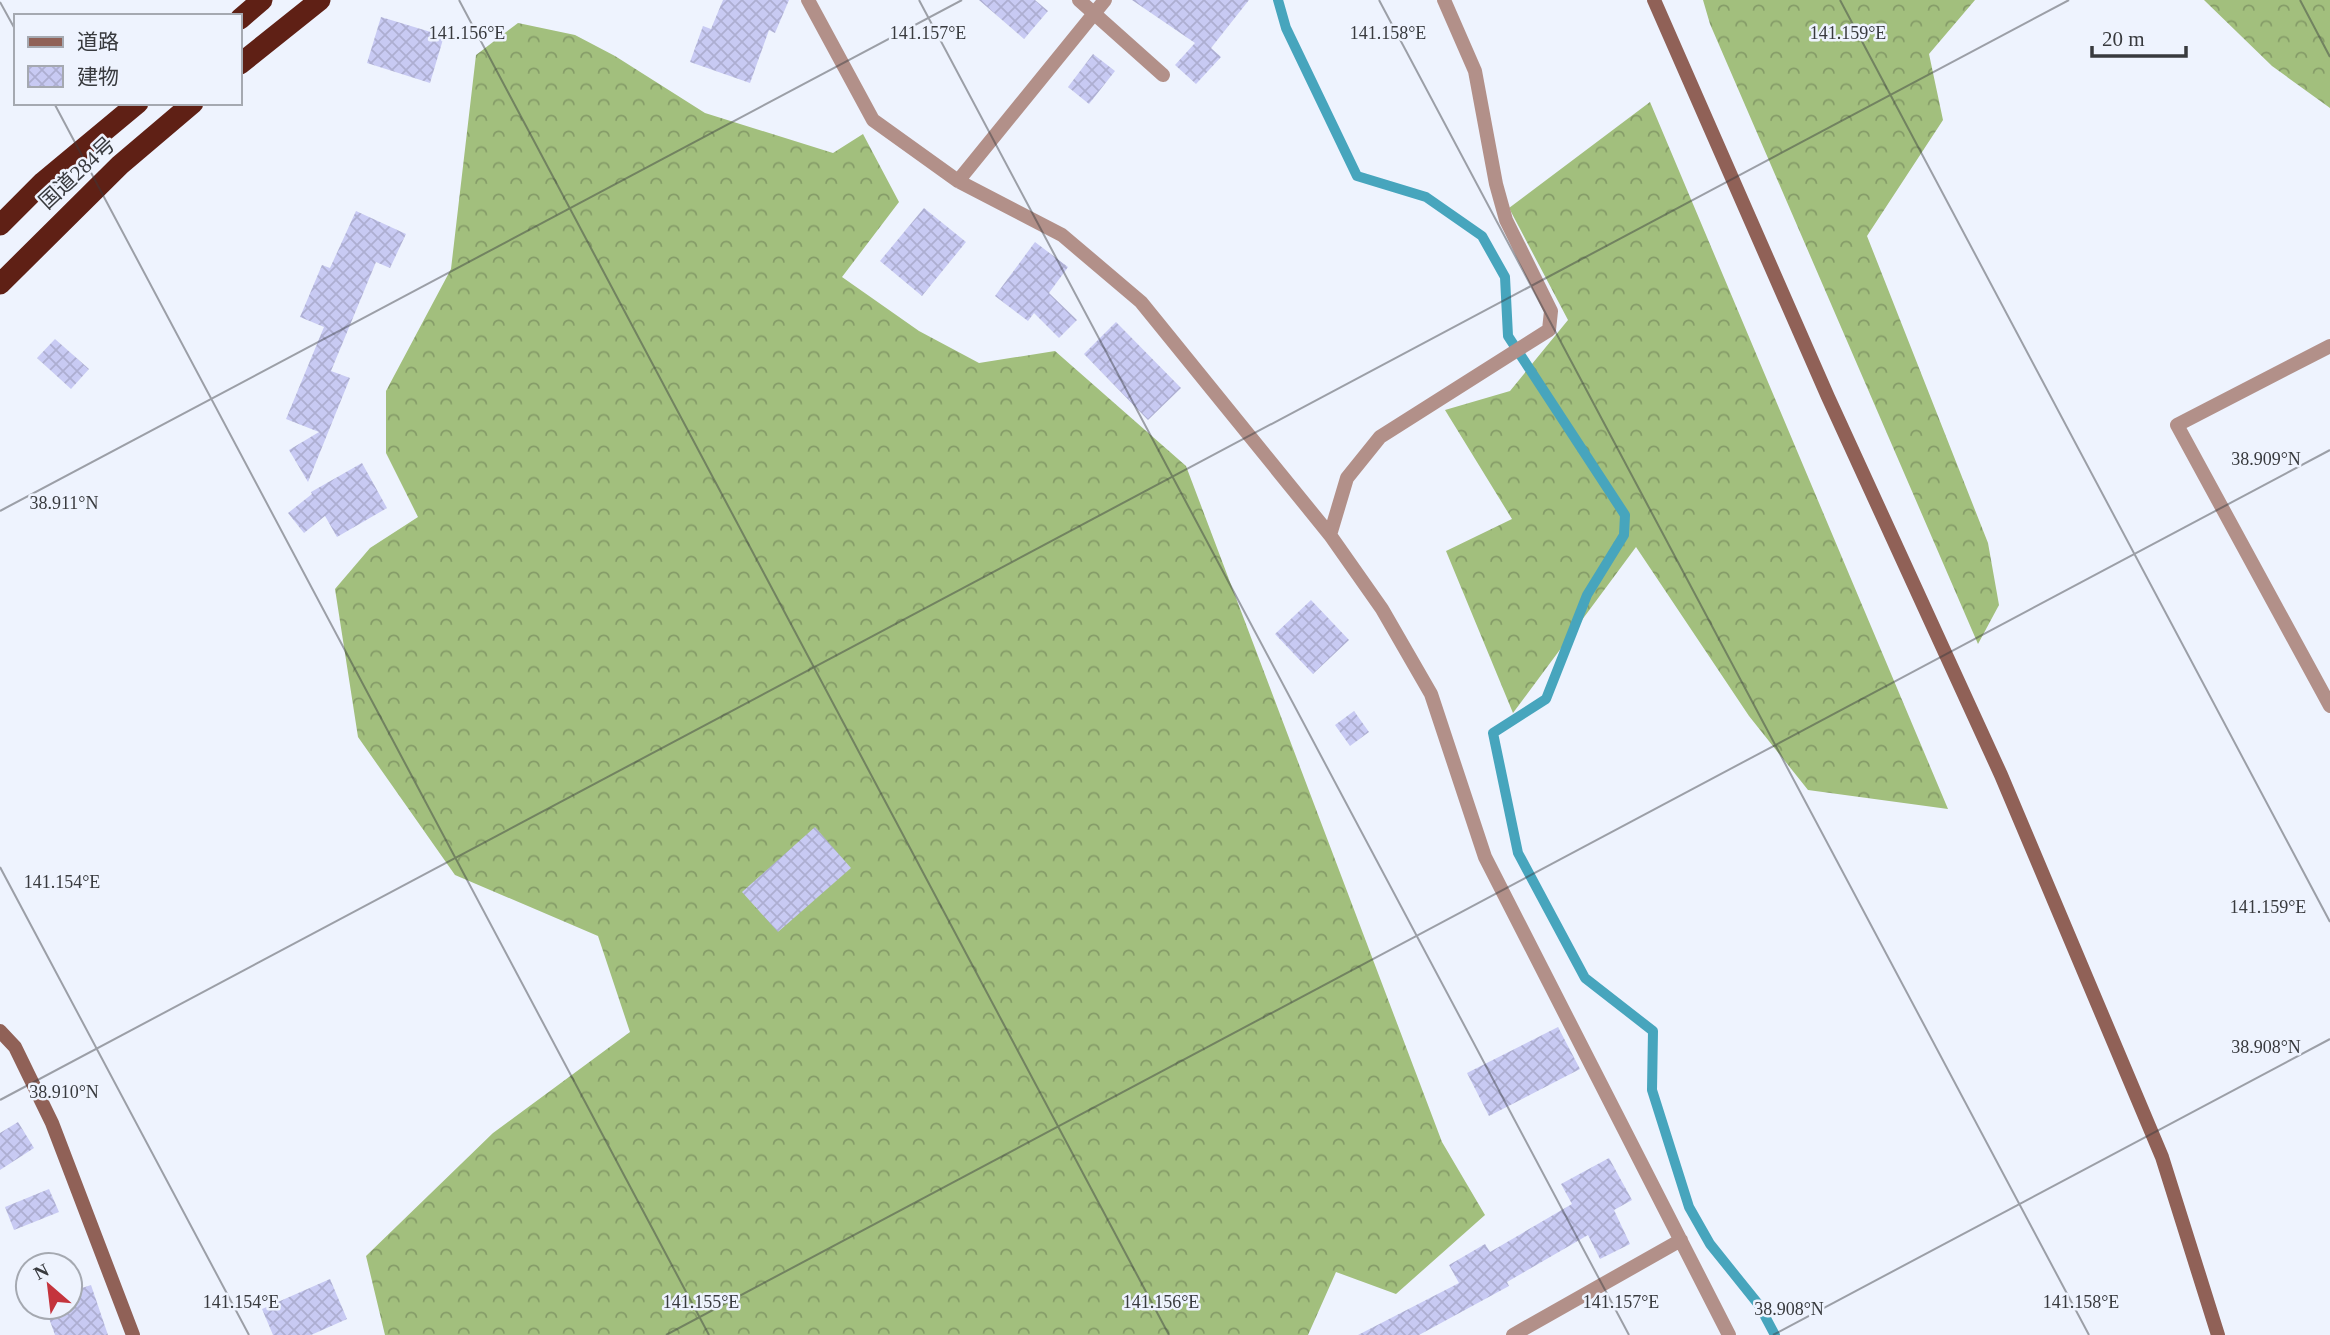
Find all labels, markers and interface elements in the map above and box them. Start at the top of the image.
legend [14,14,242,105]
scale bar [2092,14,2186,58]
text: 141.156°E [429,23,505,43]
text: 141.157°E [890,23,966,43]
text: 141.158°E [1350,23,1426,43]
text: 141.159°E [1810,23,1886,43]
text: 20 m [2102,27,2145,51]
text: 道路 [77,30,119,54]
text: 建物 [77,65,119,89]
street label: 国道284号 [34,132,120,214]
text: 38.909°N [2231,449,2301,469]
text: 38.911°N [29,493,99,513]
text: 141.154°E [24,872,100,892]
text: 141.159°E [2230,897,2306,917]
text: 38.908°N [2231,1037,2301,1057]
text: 38.910°N [29,1082,99,1102]
north arrow [14,1251,84,1321]
text: N [30,1259,52,1284]
text: 141.154°E [203,1292,279,1312]
text: 141.155°E [663,1292,739,1312]
text: 141.156°E [1123,1292,1199,1312]
text: 141.157°E [1583,1292,1659,1312]
text: 141.158°E [2043,1292,2119,1312]
text: 38.908°N [1754,1299,1824,1319]

